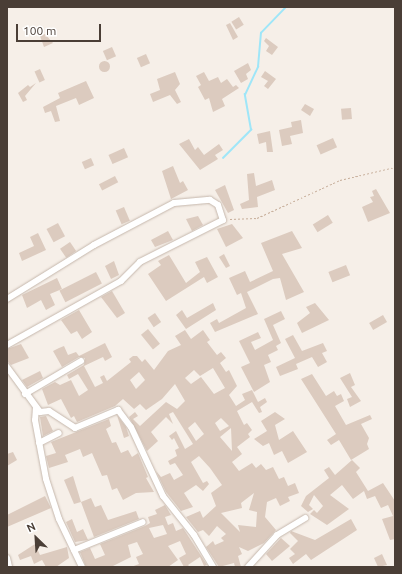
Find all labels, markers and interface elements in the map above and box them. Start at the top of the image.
scale bar [18,16,103,42]
text: 100 m [23,24,56,37]
north arrow [16,518,56,558]
text: N [25,520,37,534]

